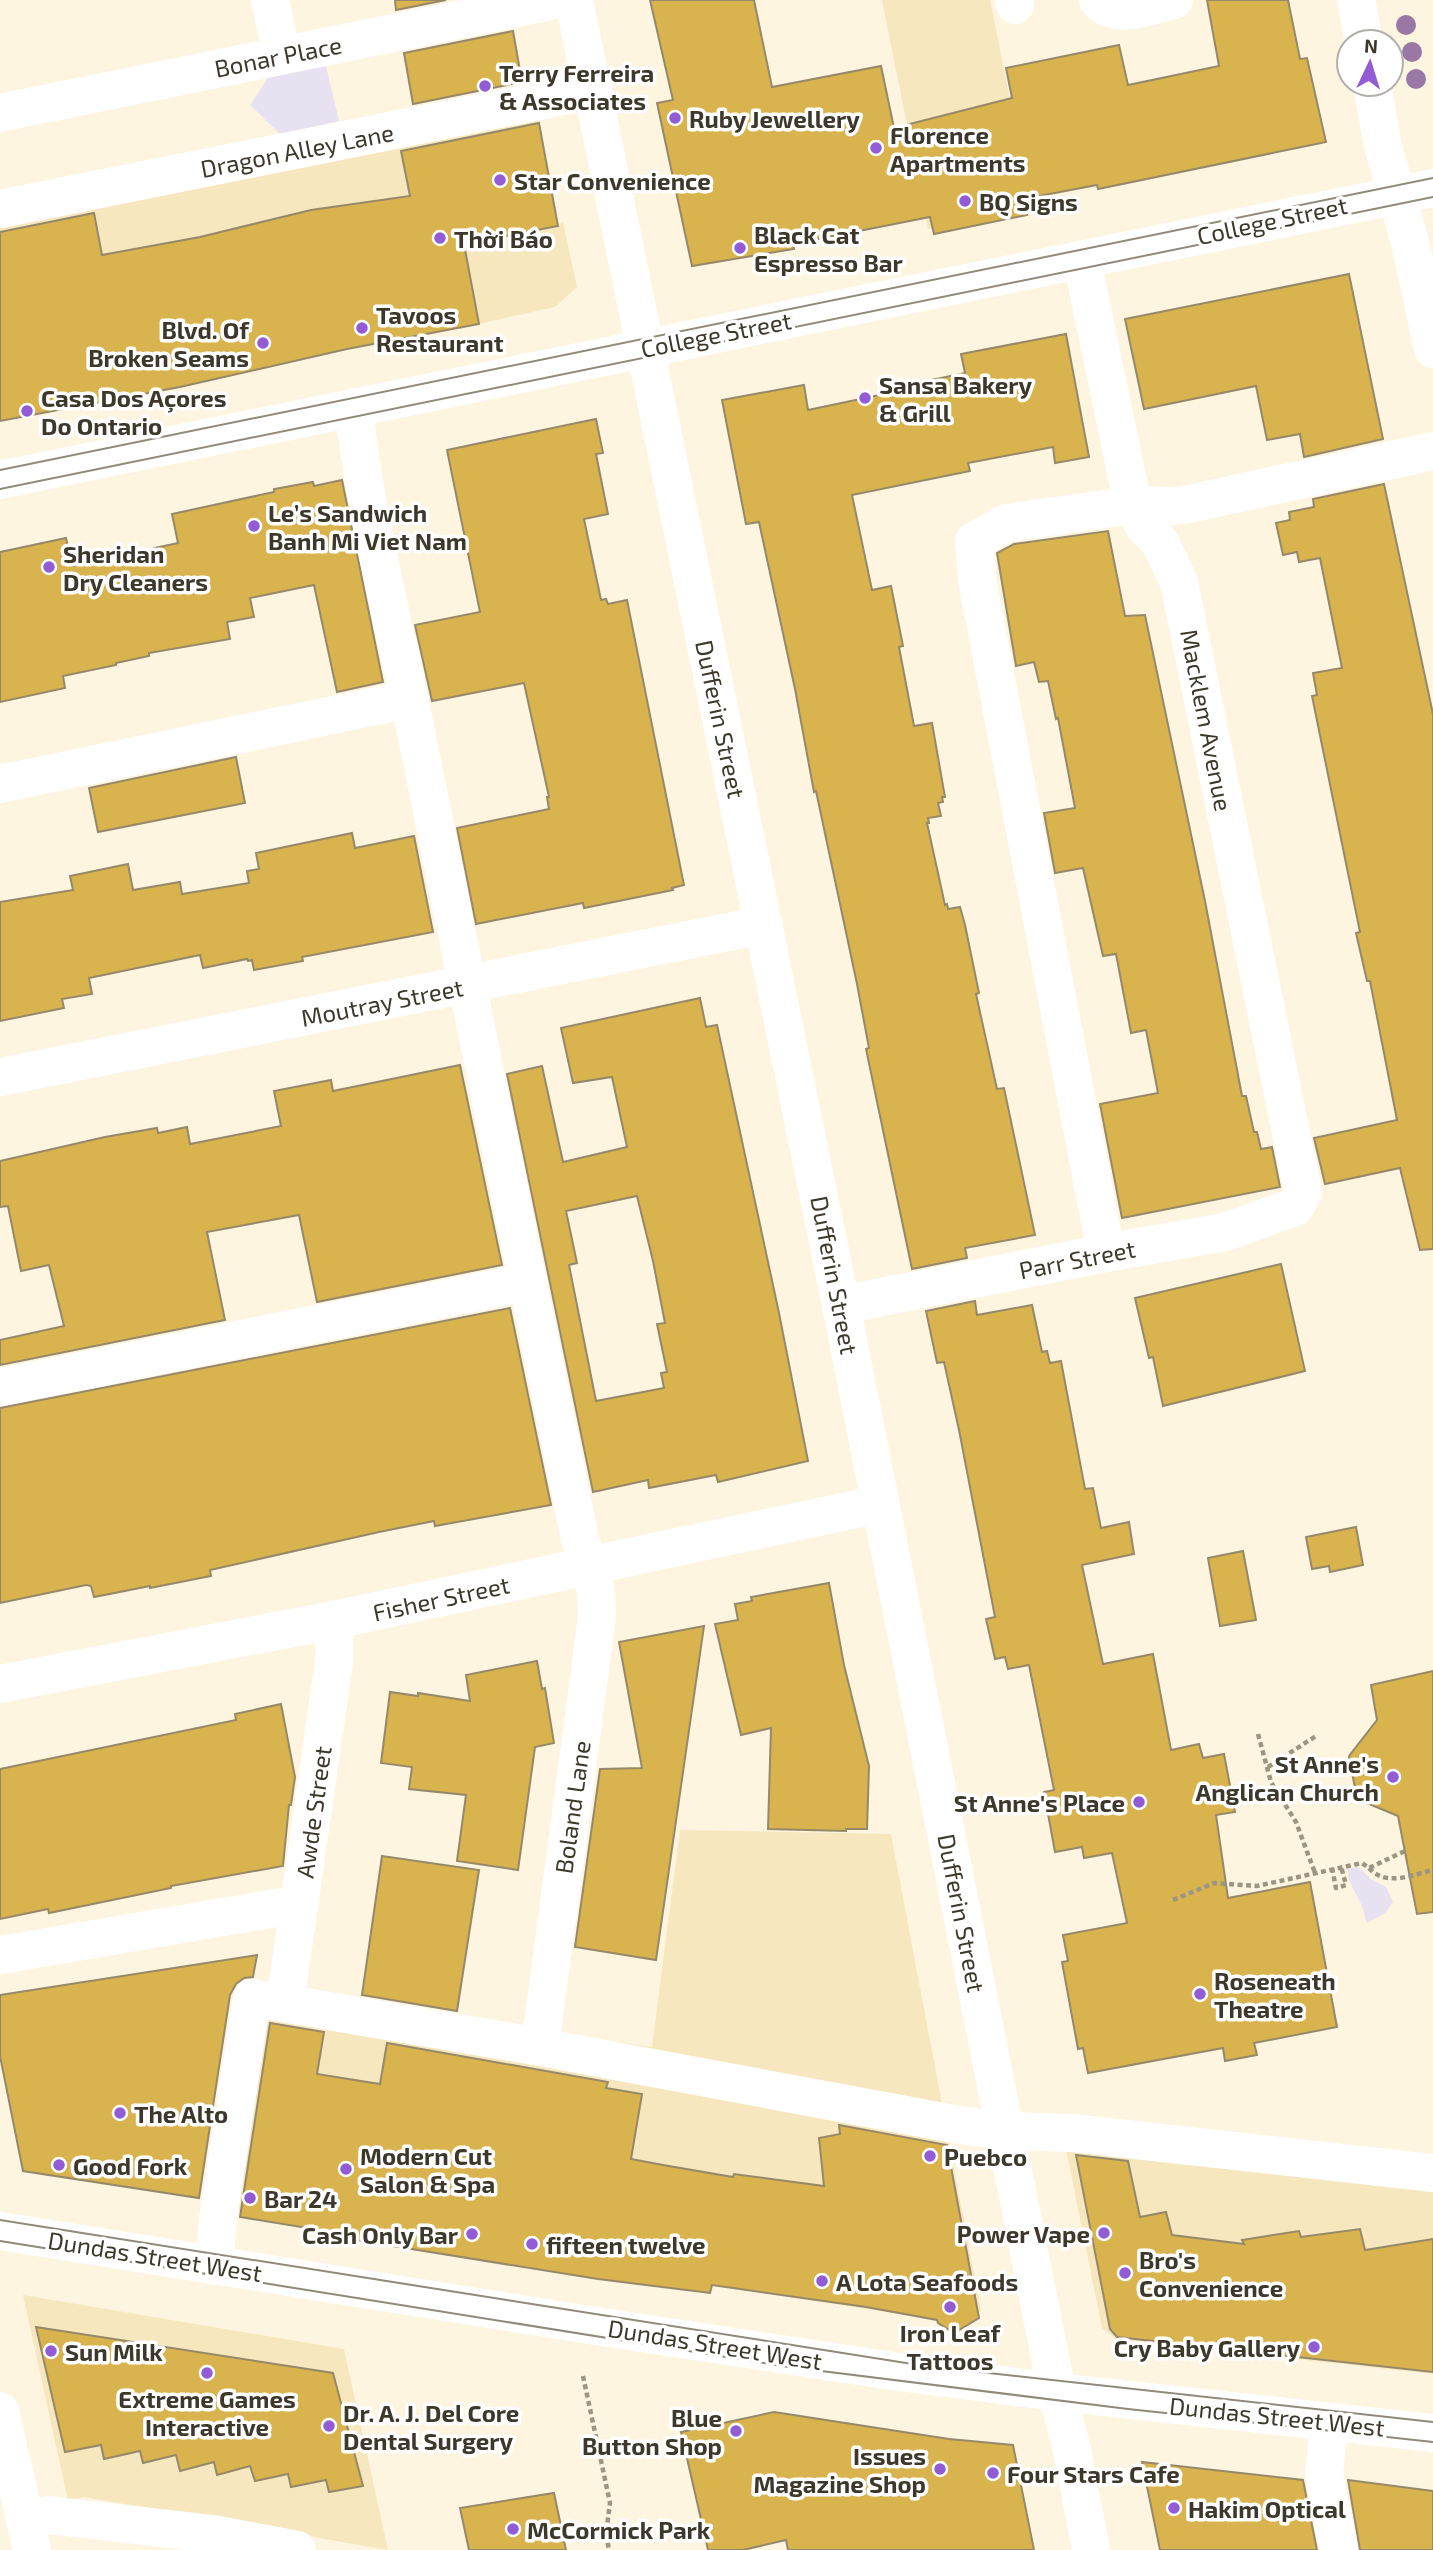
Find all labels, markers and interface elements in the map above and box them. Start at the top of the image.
north arrow [1335,28,1405,98]
street label: Bonar Place [212,29,344,83]
text: N [1364,34,1379,57]
place label: Terry Ferreira & Associates [499,58,654,115]
marker: Terry Ferreira & Associates [477,78,493,94]
place label: Ruby Jewellery [689,104,860,133]
marker: Ruby Jewellery [667,110,683,126]
street label: Dragon Alley Lane [198,117,396,183]
place label: Florence Apartments [890,120,1026,177]
marker: Florence Apartments [868,140,884,156]
place label: Star Convenience [514,166,711,195]
marker: Star Convenience [492,172,508,188]
place label: BQ Signs [979,187,1078,217]
street label: College Street [1194,190,1350,250]
marker: BQ Signs [957,193,973,209]
place label: Black Cat Espresso Bar [754,220,903,277]
place label: Thời Báo [454,224,553,253]
marker: Thời Báo [432,230,448,246]
marker: Black Cat Espresso Bar [732,240,748,256]
place label: Tavoos Restaurant [376,300,504,357]
street label: College Street [638,305,794,363]
place label: Blvd. Of Broken Seams [88,315,250,372]
marker: Tavoos Restaurant [354,320,370,336]
marker: Blvd. Of Broken Seams [255,335,271,351]
place label: Sansa Bakery & Grill [879,370,1033,427]
place label: Casa Dos Açores Do Ontario [41,383,227,440]
marker: Sansa Bakery & Grill [857,390,873,406]
marker: Casa Dos Açores Do Ontario [19,403,35,419]
place label: Le’s Sandwich Banh Mi Viet Nam [268,498,467,555]
marker: Le’s Sandwich Banh Mi Viet Nam [246,518,262,534]
place label: Sheridan Dry Cleaners [63,539,208,596]
marker: Sheridan Dry Cleaners [41,559,57,575]
street label: Macklem Avenue [1175,627,1239,813]
street label: Dufferin Street [690,637,752,801]
street label: Moutray Street [298,972,466,1032]
street label: Dufferin Street [805,1193,865,1357]
street label: Parr Street [1016,1234,1138,1284]
street label: Fisher Street [370,1569,512,1627]
street label: Boland Lane [548,1739,596,1875]
street label: Awde Street [289,1744,337,1880]
place label: St Anne's Anglican Church [1196,1749,1379,1806]
marker: St Anne's Anglican Church [1385,1769,1401,1785]
place label: St Anne's Place [954,1788,1125,1817]
marker: St Anne's Place [1131,1794,1147,1810]
street label: Dufferin Street [932,1831,992,1995]
place label: Roseneath Theatre [1214,1966,1336,2023]
marker: Roseneath Theatre [1192,1986,1208,2002]
place label: The Alto [134,2099,228,2128]
marker: The Alto [112,2105,128,2121]
place label: Modern Cut Salon & Spa [360,2141,495,2198]
place label: Puebco [944,2142,1027,2171]
marker: Puebco [922,2148,938,2164]
place label: Good Fork [73,2151,188,2180]
marker: Good Fork [51,2157,67,2173]
marker: Modern Cut Salon & Spa [338,2161,354,2177]
place label: Bar 24 [264,2184,337,2213]
marker: Bar 24 [242,2190,258,2206]
place label: Power Vape [957,2219,1090,2248]
place label: Cash Only Bar [302,2220,459,2249]
street label: Dundas Street West [46,2225,264,2287]
marker: Power Vape [1096,2225,1112,2241]
marker: Cash Only Bar [464,2226,480,2242]
place label: fifteen twelve [546,2230,706,2259]
marker: fifteen twelve [524,2236,540,2252]
place label: Bro's Convenience [1139,2245,1283,2302]
marker: Bro's Convenience [1117,2265,1133,2281]
place label: A Lota Seafoods [836,2267,1018,2296]
marker: A Lota Seafoods [814,2273,830,2289]
marker: Iron Leaf Tattoos [942,2299,958,2315]
street label: Dundas Street West [606,2313,824,2375]
place label: Iron Leaf Tattoos [900,2318,1002,2375]
place label: Cry Baby Gallery [1114,2333,1300,2362]
place label: Sun Milk [65,2337,163,2366]
marker: Cry Baby Gallery [1306,2339,1322,2355]
marker: Sun Milk [43,2343,59,2359]
marker: Extreme Games Interactive [199,2365,215,2381]
place label: Extreme Games Interactive [118,2384,296,2441]
street label: Dundas Street West [1168,2390,1386,2442]
place label: Dr. A. J. Del Core Dental Surgery [343,2398,519,2455]
place label: Blue Button Shop [582,2403,722,2460]
marker: Dr. A. J. Del Core Dental Surgery [321,2418,337,2434]
marker: Blue Button Shop [728,2423,744,2439]
place label: Issues Magazine Shop [753,2441,926,2498]
place label: Four Stars Cafe [1007,2459,1180,2488]
marker: Issues Magazine Shop [932,2461,948,2477]
marker: Four Stars Cafe [985,2465,1001,2481]
place label: Hakim Optical [1188,2494,1346,2523]
marker: Hakim Optical [1166,2500,1182,2516]
place label: McCormick Park [527,2515,711,2544]
marker: McCormick Park [505,2521,521,2537]

